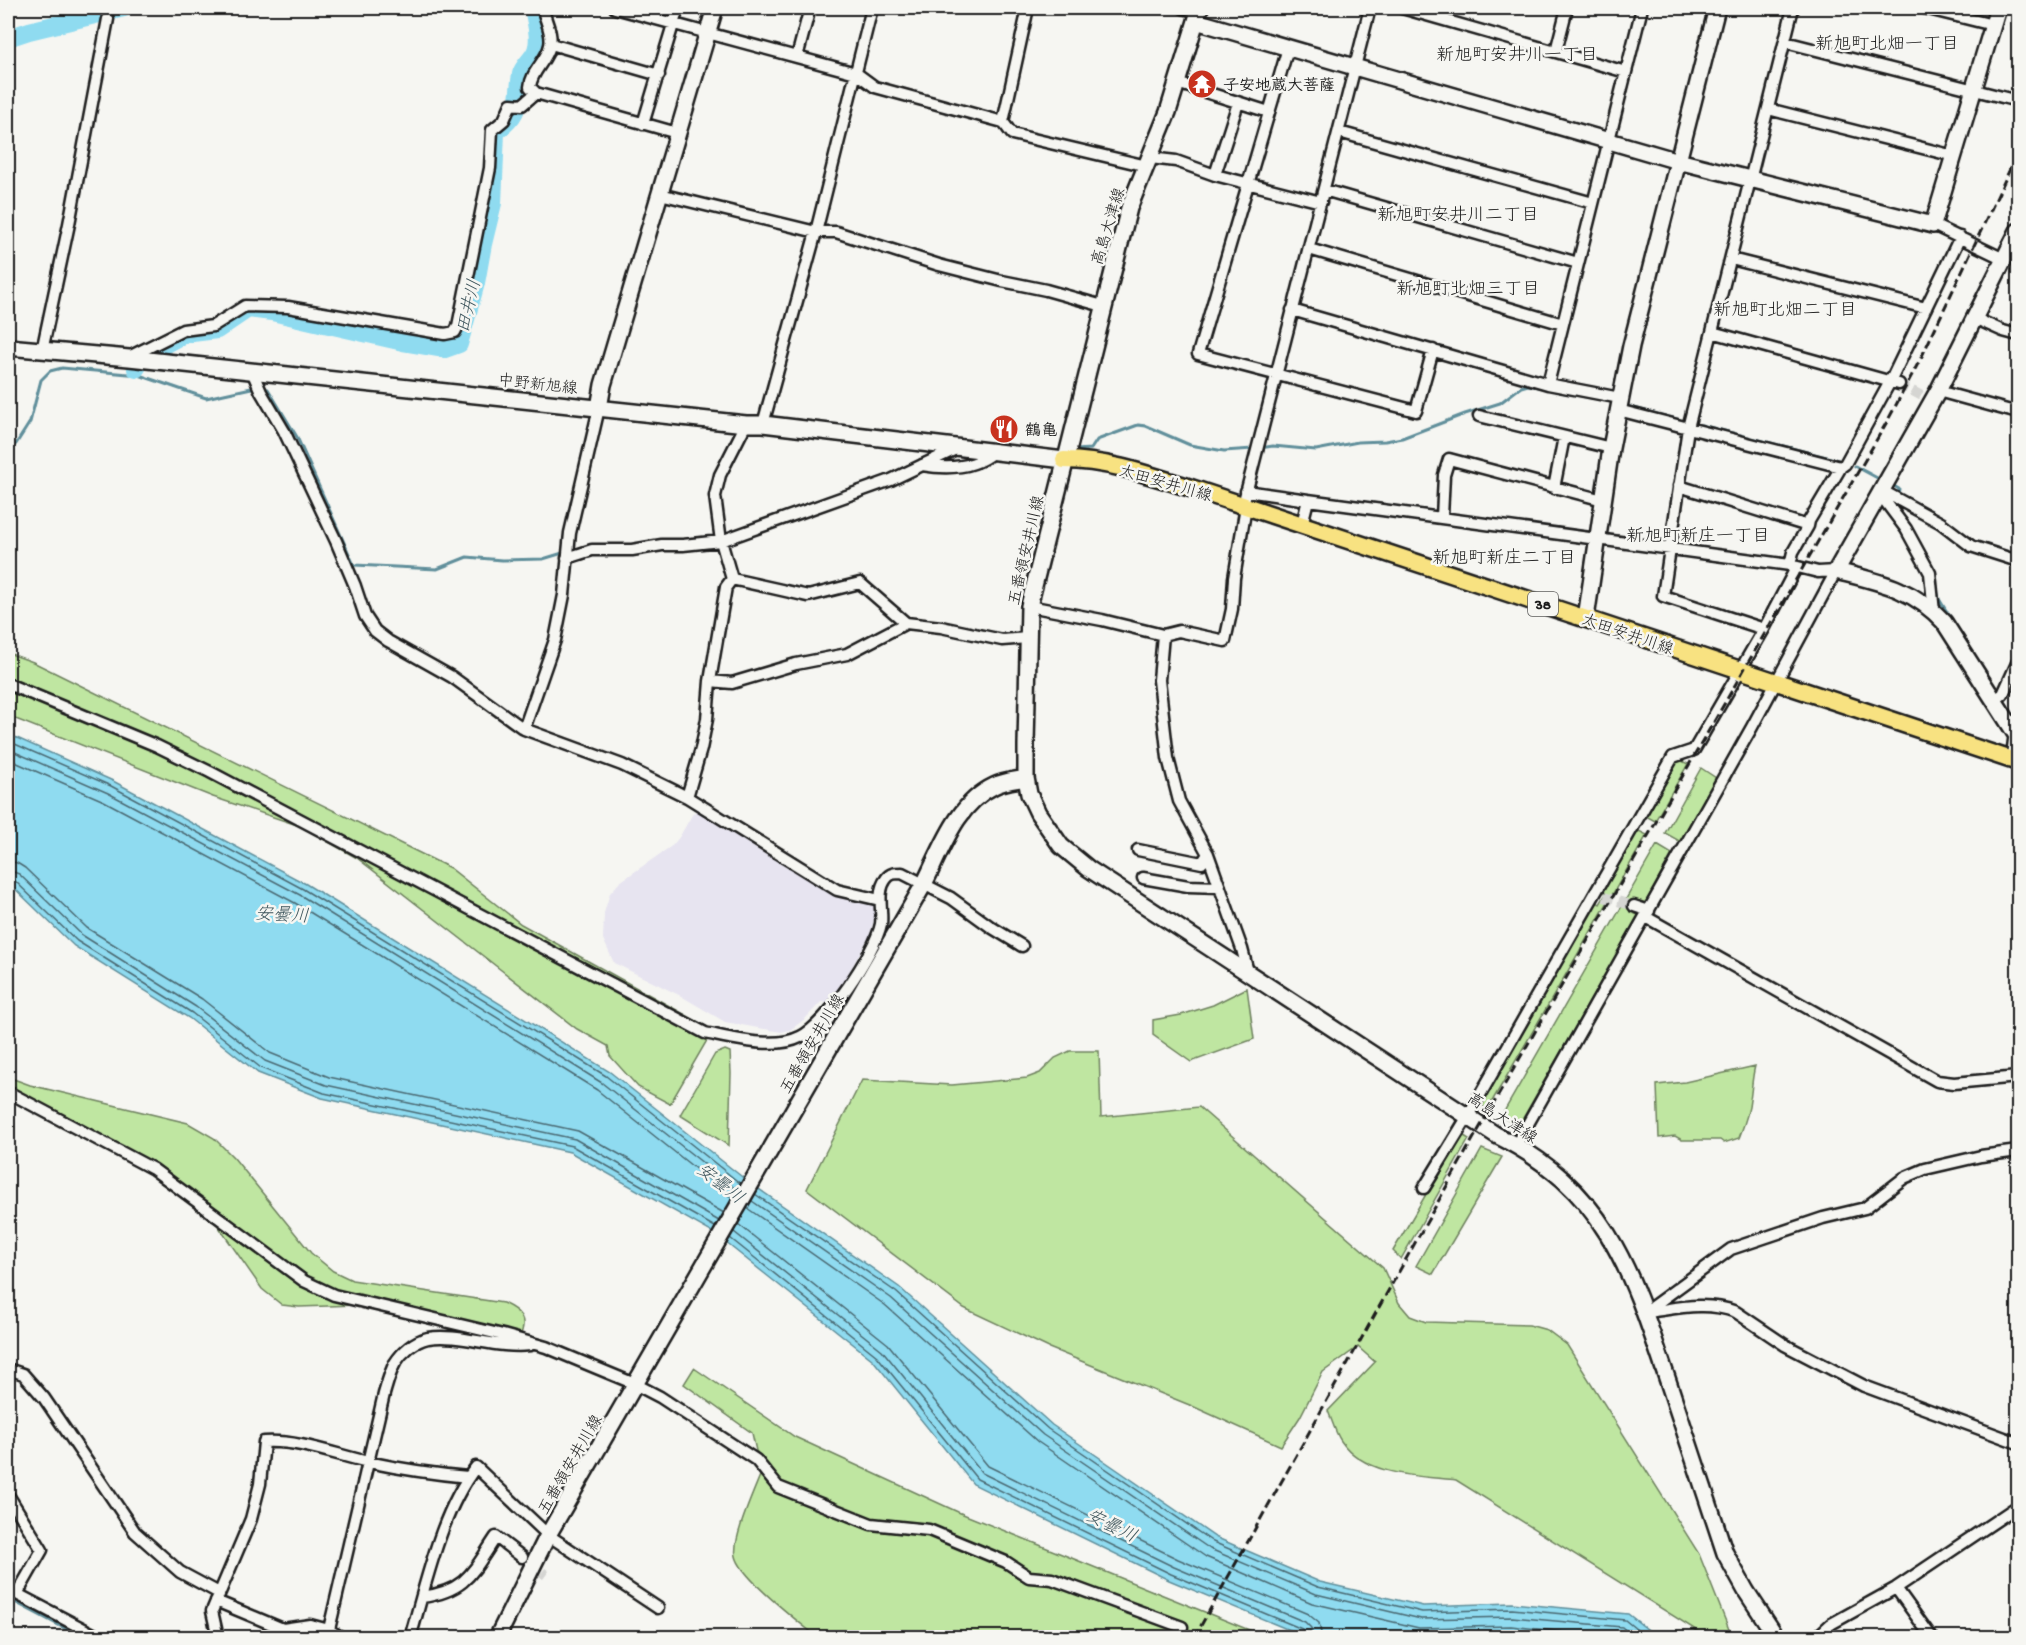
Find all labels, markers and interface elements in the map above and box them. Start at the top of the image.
district label: 新旭町北畑一丁目 [1815,34,1959,56]
district label: 新旭町安井川一丁目 [1436,45,1598,67]
temple icon: 子安地蔵大菩薩 [1186,68,1218,100]
place label: 子安地蔵大菩薩 [1223,76,1335,97]
street label: 高島大津線 [1088,185,1131,268]
district label: 新旭町安井川二丁目 [1377,205,1539,227]
water label: 田井川 [453,278,487,335]
district label: 新旭町北畑三丁目 [1396,279,1540,301]
district label: 新旭町北畑二丁目 [1713,300,1857,322]
street label: 中野新旭線 [497,371,579,400]
restaurant icon: 鶴亀 [988,413,1020,445]
place label: 鶴亀 [1025,421,1057,442]
street label: 太田安井川線 [1116,461,1214,508]
street label: 五番領安井川線 [1005,494,1050,607]
district label: 新旭町新庄一丁目 [1626,526,1770,548]
district label: 新旭町新庄二丁目 [1432,548,1576,570]
road number: 38 [1528,592,1558,616]
street label: 太田安井川線 [1578,610,1676,661]
water label: 安曇川 [254,904,309,928]
street label: 五番領安井川線 [776,990,850,1098]
street label: 高島大津線 [1462,1089,1541,1150]
water label: 安曇川 [692,1159,748,1210]
street label: 五番領安井川線 [534,1411,608,1519]
water label: 安曇川 [1082,1505,1140,1549]

